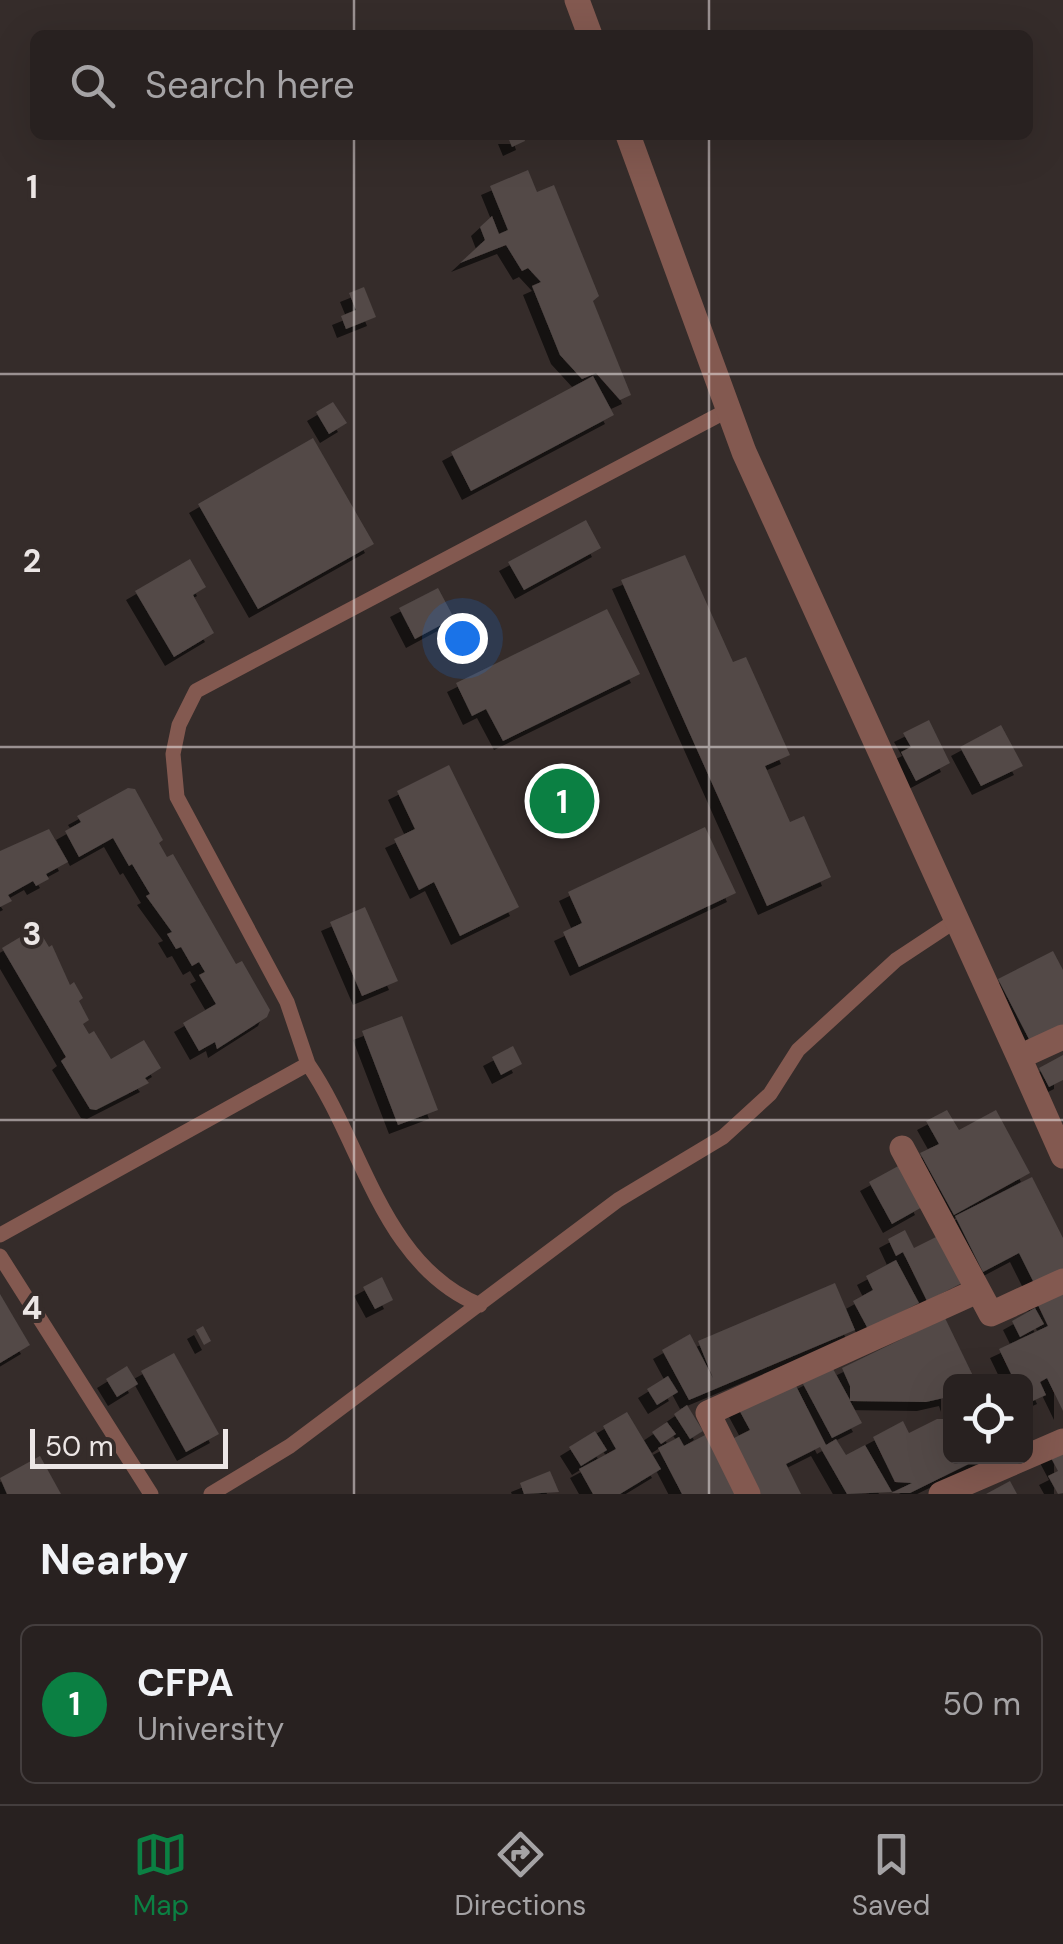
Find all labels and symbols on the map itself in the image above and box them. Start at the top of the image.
text: 1 [26,166,38,208]
text: 2 [23,540,41,582]
your location [437,613,488,664]
pin: 1 [530,764,594,838]
text: 3 [22,913,42,955]
text: 4 [22,1287,42,1329]
scale bar [30,1424,228,1468]

